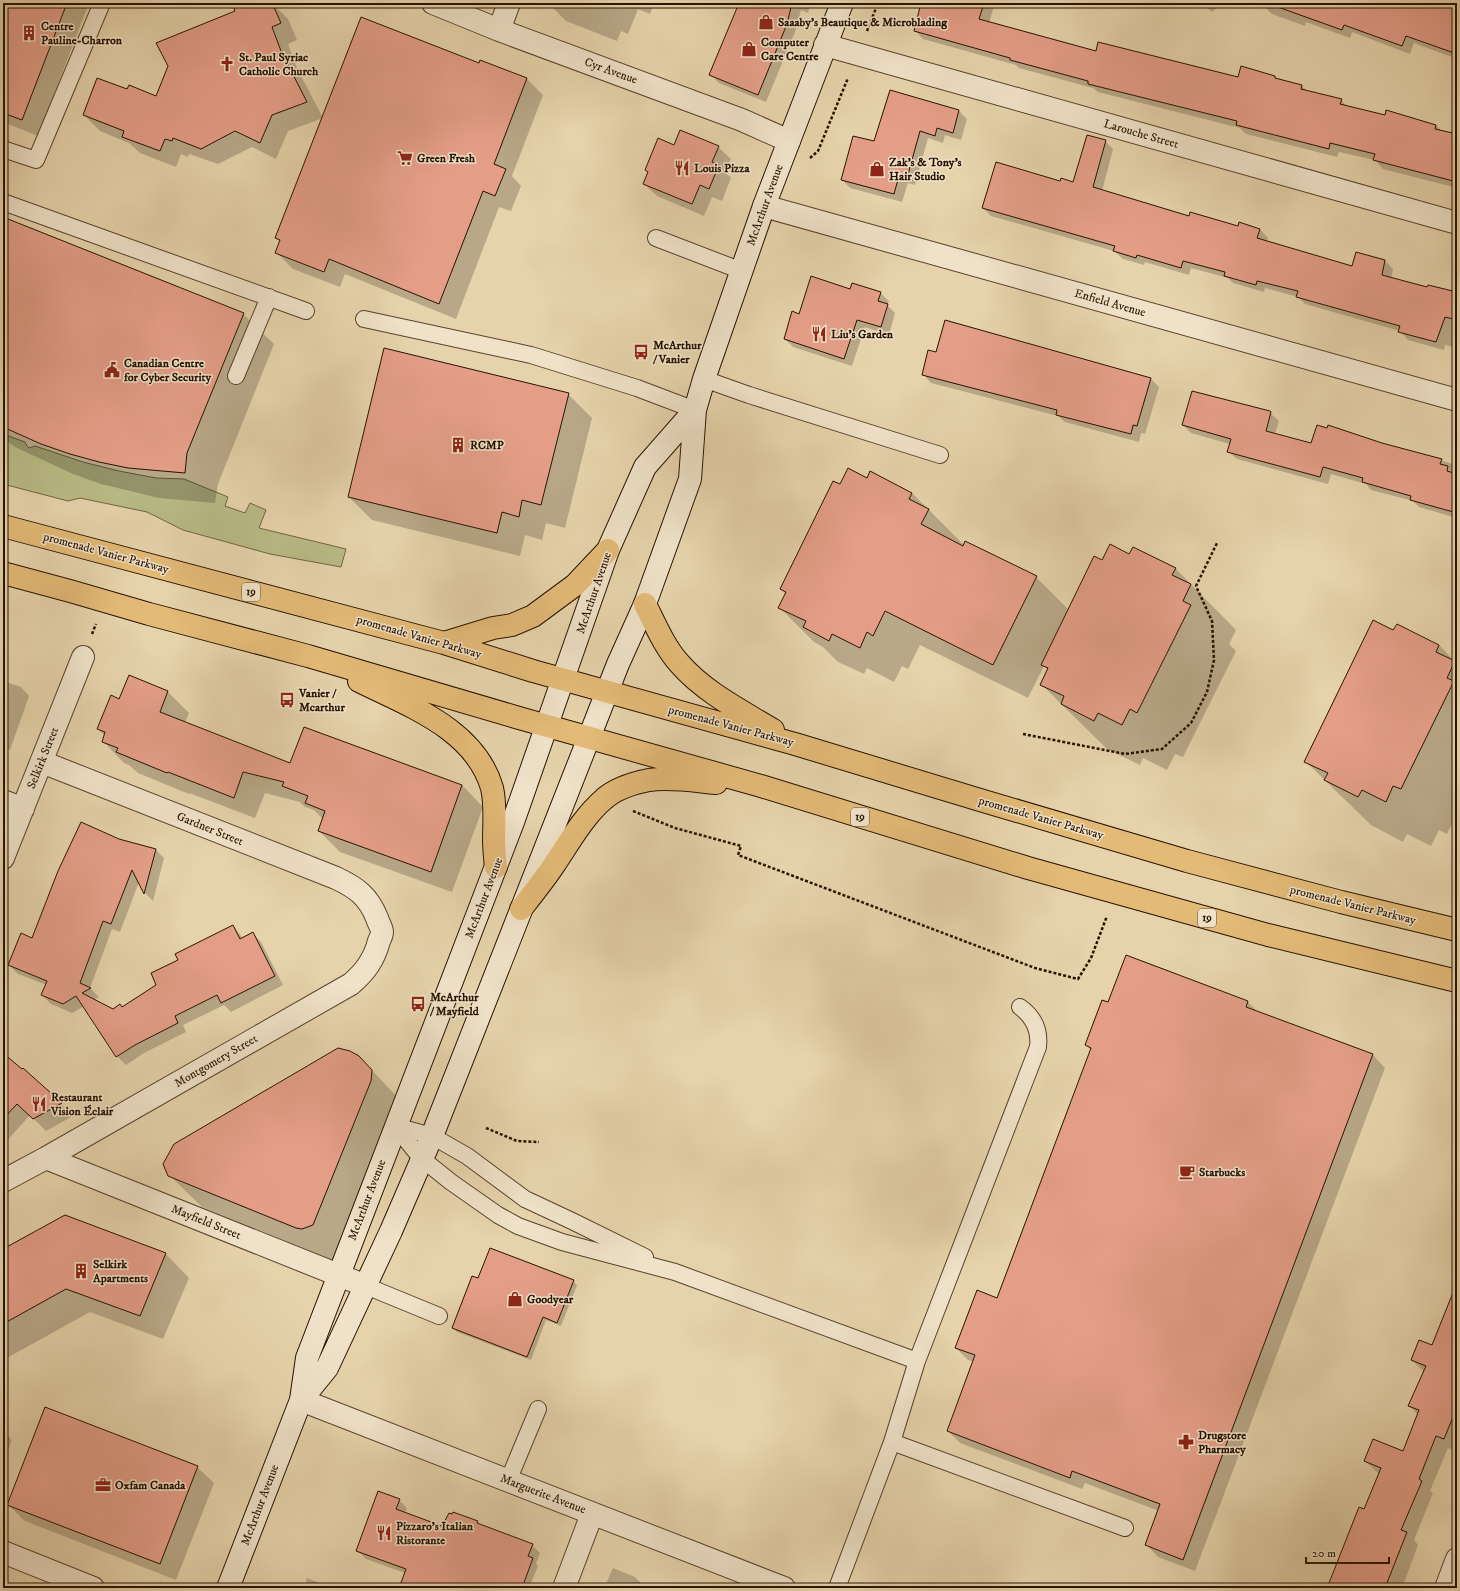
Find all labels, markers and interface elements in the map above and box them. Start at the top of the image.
shop icon: Saaaby's Beautique & Microblading [757,13,775,31]
place label: Saaaby's Beautique & Microblading [778,15,948,30]
place label: Centre Pauline-Charron [41,19,123,48]
building icon: Centre Pauline-Charron [20,24,38,42]
place label: Computer Care Centre [761,35,819,64]
shop icon: Computer Care Centre [740,40,758,58]
place label: St. Paul Syriac Catholic Church [239,50,319,79]
church icon: St. Paul Syriac Catholic Church [218,55,236,73]
street label: Cyr Avenue [582,55,640,88]
street label: Larouche Street [1102,116,1180,152]
supermarket icon: Green Fresh [396,149,414,167]
place label: Green Fresh [417,151,476,166]
place label: Zak's & Tony's Hair Studio [889,155,962,184]
restaurant icon: Louis Pizza [673,159,691,177]
shop icon: Zak's & Tony's Hair Studio [868,160,886,178]
place label: Louis Pizza [694,161,750,176]
street label: McArthur Avenue [743,162,787,248]
street label: Enfield Avenue [1073,286,1147,320]
restaurant icon: Liu's Garden [810,325,828,343]
place label: Liu's Garden [831,327,894,342]
place label: McArthur / Vanier [652,338,702,367]
bus stop icon: McArthur / Vanier [632,343,650,361]
place label: Canadian Centre for Cyber Security [123,356,211,385]
public building icon: Canadian Centre for Cyber Security [103,361,121,379]
building icon: RCMP [449,436,467,454]
place label: RCMP [470,438,504,453]
street label: promenade Vanier Parkway [41,529,171,577]
street label: McArthur Avenue [573,550,615,636]
road number: 19 [242,583,260,601]
street label: promenade Vanier Parkway [354,612,483,662]
place label: Vanier / Mcarthur [298,686,345,715]
bus stop icon: Vanier / Mcarthur [278,691,296,709]
street label: promenade Vanier Parkway [666,702,796,750]
street label: Selkirk Street [24,725,62,791]
street label: promenade Vanier Parkway [976,793,1105,843]
road number: 19 [851,808,869,826]
street label: Gardner Street [174,809,246,849]
street label: McArthur Avenue [462,855,506,941]
street label: promenade Vanier Parkway [1288,882,1418,928]
road number: 19 [1198,909,1216,927]
place label: McArthur / Mayfield [429,990,480,1019]
bus stop icon: McArthur / Mayfield [409,995,427,1013]
street label: Montgomery Street [172,1031,260,1091]
place label: Restaurant Vision Éclair [50,1090,114,1119]
restaurant icon: Restaurant Vision Éclair [30,1095,48,1113]
street label: McArthur Avenue [345,1157,389,1243]
cafe icon: Starbucks [1178,1163,1196,1181]
place label: Starbucks [1199,1165,1245,1180]
street label: Mayfield Street [169,1201,243,1243]
place label: Selkirk Apartments [92,1257,148,1286]
building icon: Selkirk Apartments [72,1262,90,1280]
shop icon: Goodyear [506,1290,524,1308]
place label: Goodyear [527,1292,574,1307]
place label: Drugstore Pharmacy [1198,1428,1246,1457]
pharmacy icon: Drugstore Pharmacy [1177,1433,1195,1451]
street label: McArthur Avenue [238,1462,282,1548]
street label: Marguerite Avenue [498,1471,588,1517]
office icon: Oxfam Canada [94,1476,112,1494]
place label: Oxfam Canada [115,1478,186,1493]
place label: Pizzaro's Italian Ristorante [396,1519,474,1548]
restaurant icon: Pizzaro's Italian Ristorante [375,1524,393,1542]
scale bar [1306,1539,1389,1565]
text: 20 m [1312,1546,1336,1561]

